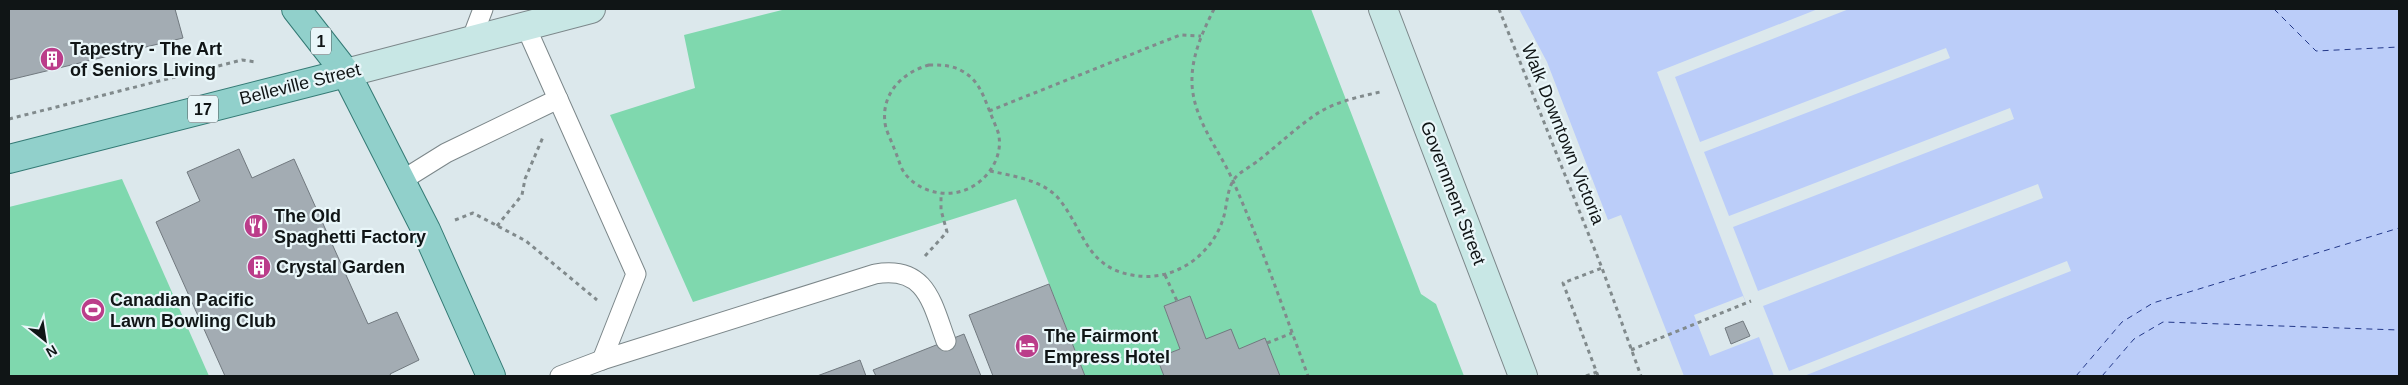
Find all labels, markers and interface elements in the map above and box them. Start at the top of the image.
road number: 1 [311,27,331,54]
place label: Tapestry - The Art of Seniors Living [70,39,222,80]
street label: Walk Downtown Victoria [1518,41,1609,228]
building icon: Tapestry - The Art of Seniors Living [39,46,65,72]
street label: Belleville Street [237,59,363,109]
road number: 17 [188,96,218,122]
street label: Government Street [1416,118,1490,268]
place label: The Old Spaghetti Factory [274,206,426,247]
restaurant icon: The Old Spaghetti Factory [243,213,269,239]
building icon: Crystal Garden [246,254,272,280]
place label: Crystal Garden [276,257,405,277]
place label: Canadian Pacific Lawn Bowling Club [110,290,276,331]
sports icon: Canadian Pacific Lawn Bowling Club [80,297,106,323]
north arrow [20,315,70,365]
place label: The Fairmont Empress Hotel [1044,326,1170,367]
hotel icon: The Fairmont Empress Hotel [1014,333,1040,359]
text: N [43,342,60,361]

